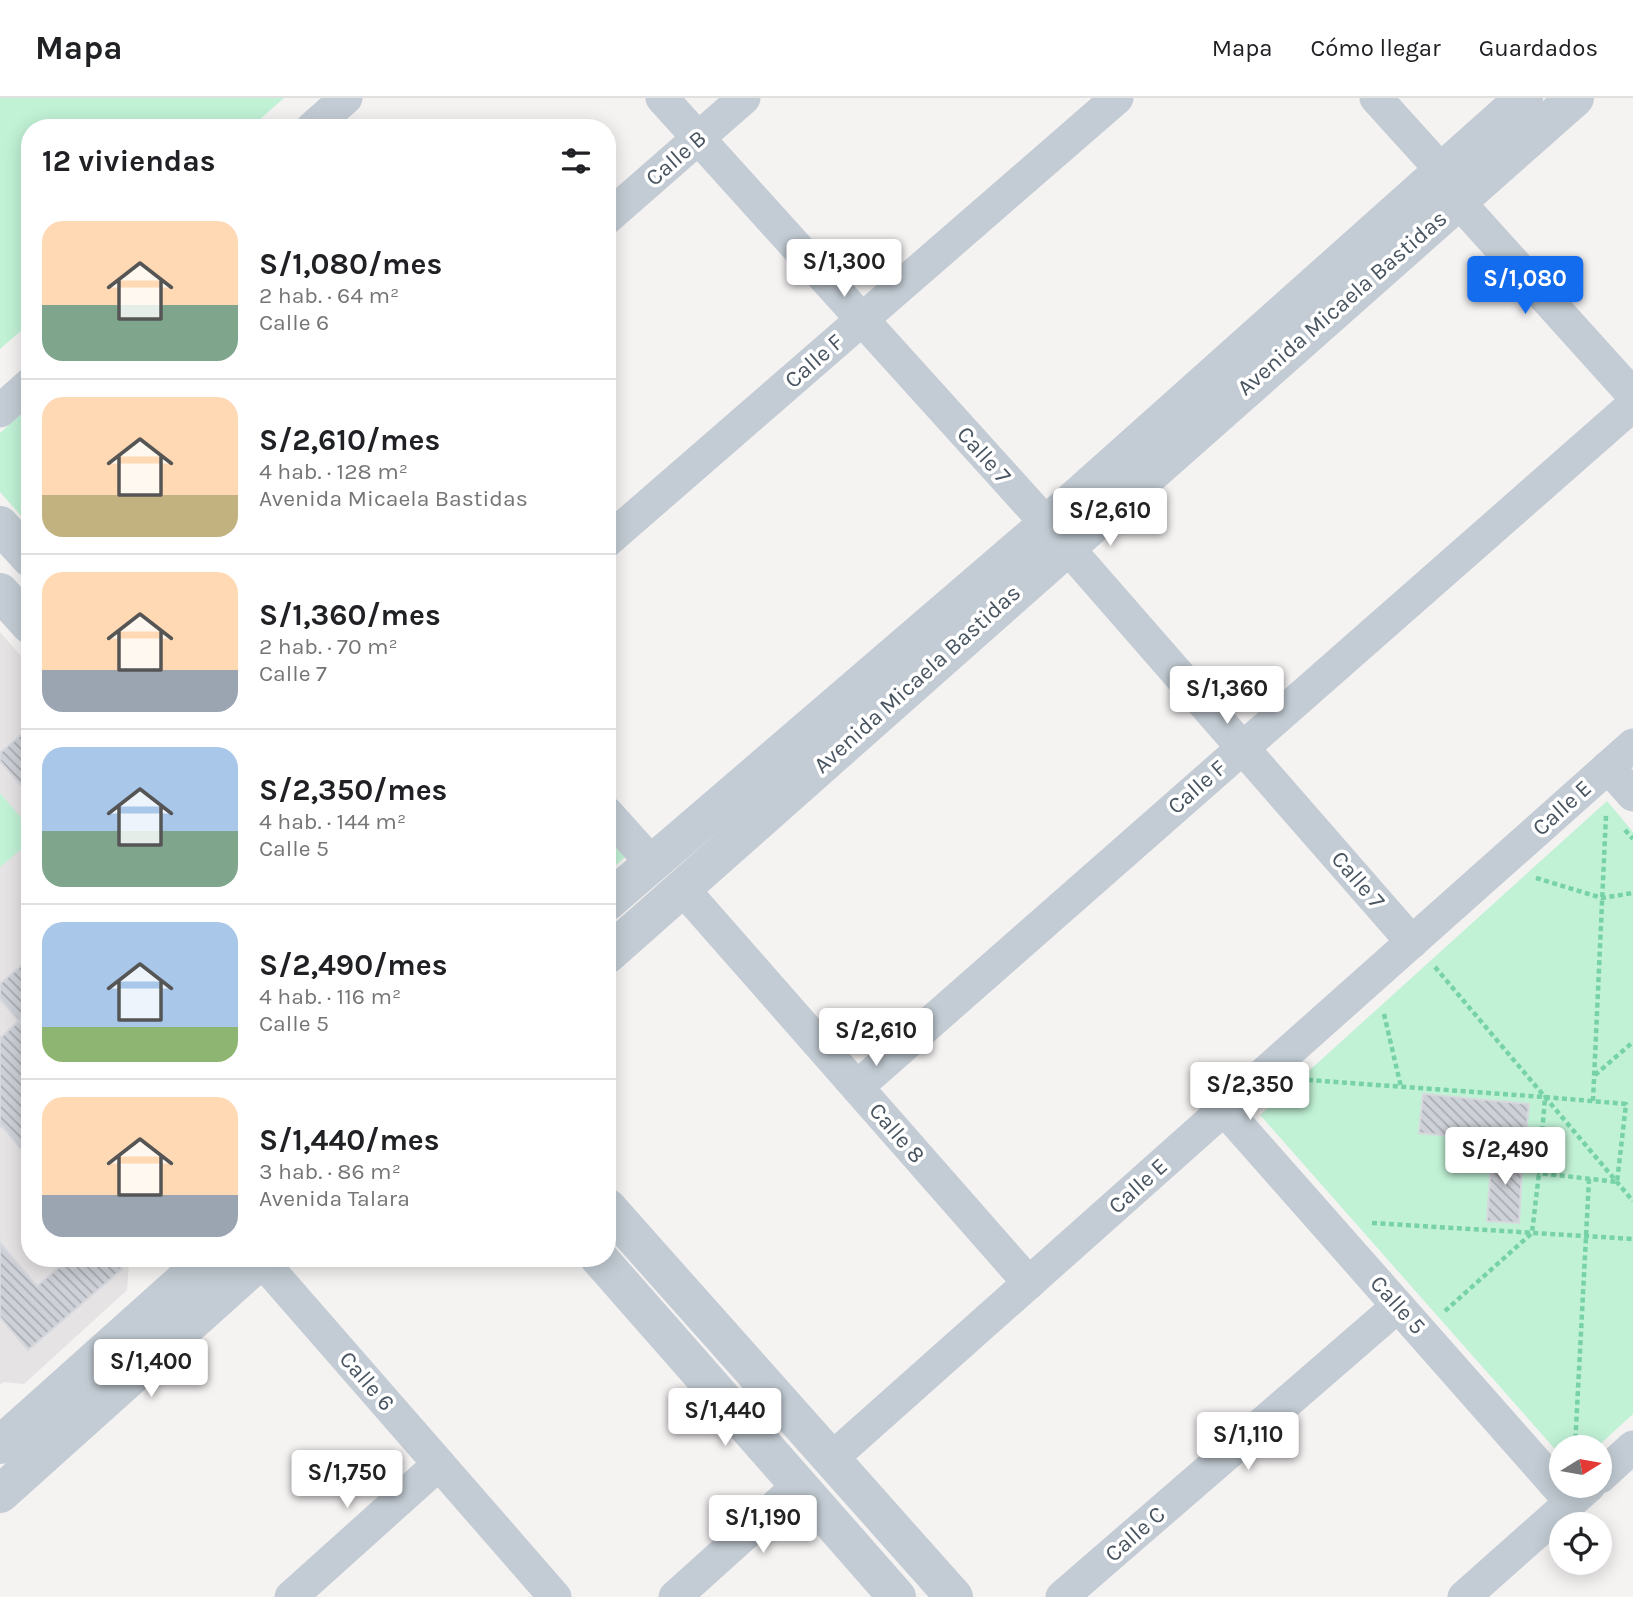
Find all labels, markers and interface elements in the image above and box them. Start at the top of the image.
text: Mapa [35,29,123,67]
text: Mapa [1212,34,1272,62]
text: Cómo llegar [1310,34,1441,62]
text: Guardados [1479,34,1598,62]
street label: Calle B [640,124,712,192]
icon: filters [557,142,595,180]
text: 12 viviendas [42,143,216,179]
street label: Avenida Micaela Bastidas [1232,205,1452,401]
pin: S/1,300 [779,240,909,299]
text: S/1,080/mes [259,246,442,282]
text: S/1,300 [803,248,885,275]
icon: home [98,249,182,333]
pin: S/1,080 [1460,256,1590,316]
text: S/1,080 [1483,265,1567,292]
text: 2 hab. · 64 m² [259,282,399,309]
text: Calle 6 [259,309,329,336]
street label: Calle F [779,328,849,394]
street label: Calle 7 [951,421,1017,489]
text: S/2,610/mes [259,422,440,458]
icon: home [98,425,182,509]
text: 4 hab. · 128 m² [259,458,408,485]
text: Avenida Micaela Bastidas [259,485,528,512]
pin: S/2,610 [1045,489,1175,548]
text: S/2,610 [1069,497,1151,524]
street label: Avenida Micaela Bastidas [808,579,1026,779]
text: S/1,360/mes [259,597,441,633]
icon: home [98,600,182,684]
text: 2 hab. · 70 m² [259,633,398,660]
text: Calle 7 [259,660,327,687]
pin: S/1,360 [1162,666,1292,726]
text: S/1,360 [1186,675,1268,702]
street label: Calle F [1162,754,1232,820]
text: S/2,350/mes [259,772,447,808]
icon: home [98,775,182,859]
street label: Calle E [1527,775,1597,841]
text: 4 hab. · 144 m² [259,808,406,835]
text: Calle 5 [259,835,329,862]
street label: Calle 7 [1326,846,1391,915]
text: S/2,490/mes [259,947,447,983]
icon: home [98,950,182,1034]
text: 4 hab. · 116 m² [259,983,401,1010]
pin: S/2,610 [811,1009,941,1068]
text: Calle 5 [259,1010,329,1037]
text: S/2,610 [835,1017,917,1044]
pin: S/2,350 [1185,1062,1315,1122]
text: S/2,350 [1206,1071,1294,1098]
street label: Calle 8 [864,1097,930,1169]
text: S/1,440/mes [259,1122,440,1158]
icon: home [98,1125,182,1209]
pin: S/2,490 [1440,1128,1570,1187]
text: S/2,490 [1461,1136,1549,1163]
street label: Calle E [1103,1153,1173,1219]
text: 3 hab. · 86 m² [259,1158,401,1185]
text: Avenida Talara [259,1185,410,1212]
street label: Calle 5 [1365,1270,1431,1340]
pin: S/1,400 [86,1340,216,1399]
street label: Calle 6 [334,1346,400,1416]
text: S/1,400 [110,1348,192,1375]
pin: S/1,440 [660,1388,790,1448]
text: S/1,440 [684,1397,766,1424]
pin: S/1,110 [1183,1412,1313,1472]
text: S/1,110 [1213,1421,1283,1448]
north arrow [1549,1435,1612,1498]
map controls [1549,1435,1612,1575]
pin: S/1,750 [282,1450,412,1510]
text: S/1,750 [308,1459,386,1486]
pin: S/1,190 [698,1496,828,1555]
street label: Calle C [1099,1501,1171,1567]
text: S/1,190 [725,1504,801,1531]
button: locate [1549,1512,1612,1575]

